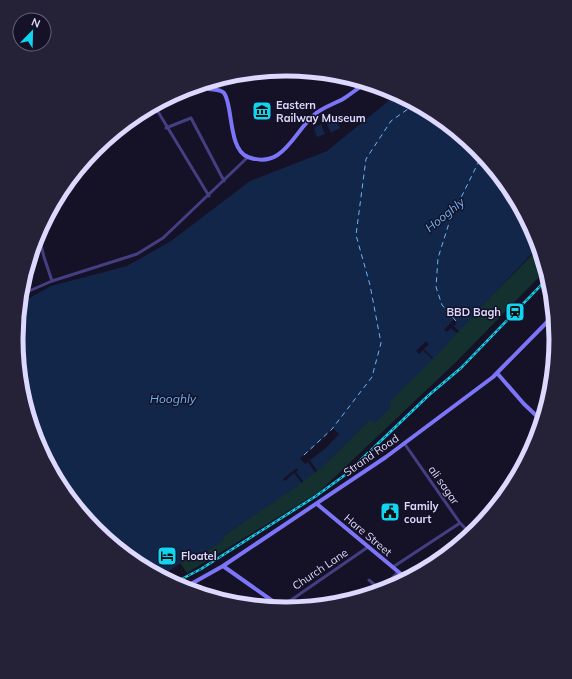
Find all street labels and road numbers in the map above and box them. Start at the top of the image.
street label: Strand Road [341,431,401,479]
street label: ali sagar [426,463,462,507]
street label: Hare Street [341,511,395,559]
street label: Church Lane [290,545,350,593]

